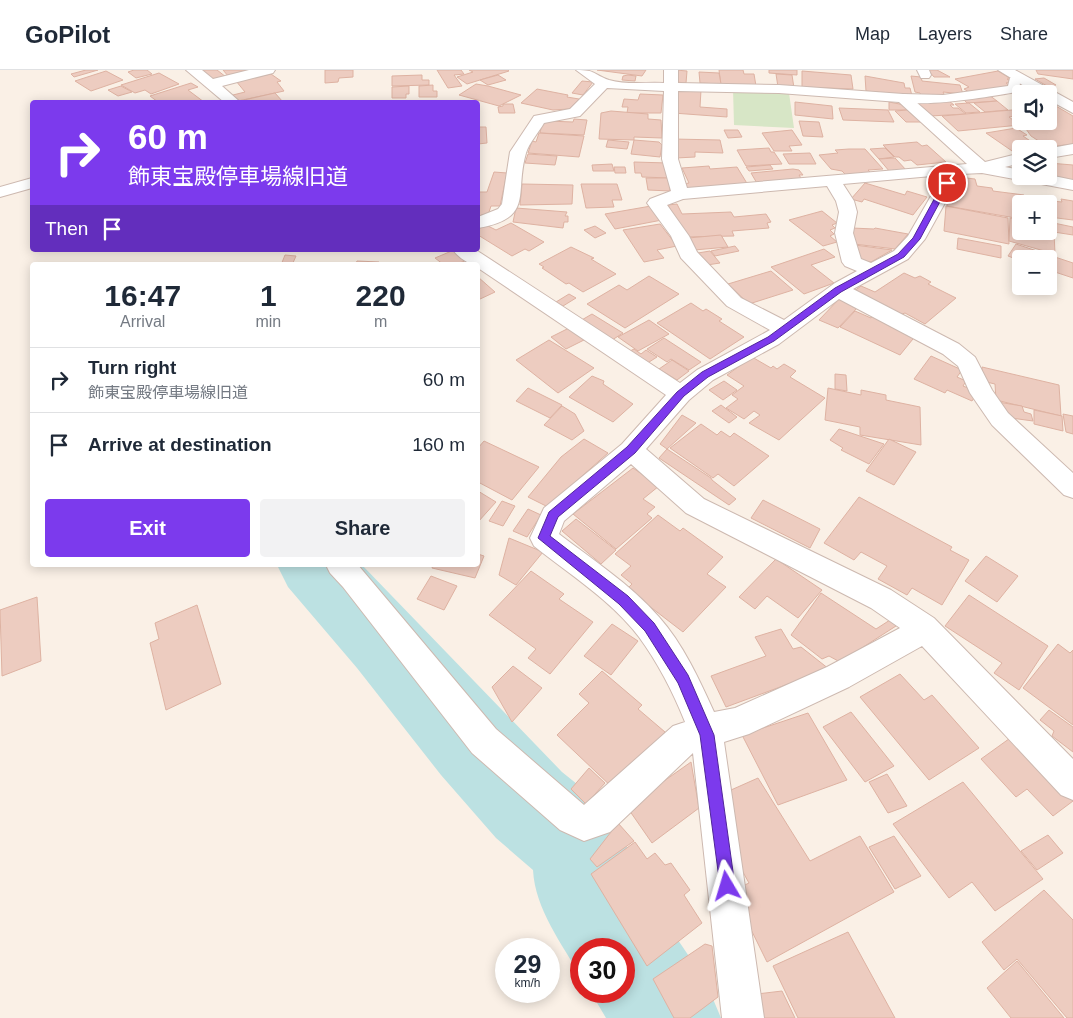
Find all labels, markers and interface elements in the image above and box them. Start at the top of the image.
text: GoPilot [25,21,110,48]
text: Map [855,24,890,44]
text: Layers [918,24,972,44]
text: Share [1000,24,1048,44]
map controls [1012,85,1057,295]
button: sound [1012,85,1057,130]
text: 60 m [128,117,208,156]
icon: right [45,120,110,185]
button: layers [1012,140,1057,185]
pin [926,162,968,204]
text: 飾東宝殿停車場線旧道 [128,164,348,189]
icon: arrive [933,169,961,197]
button: + [1012,195,1057,240]
icon: arrive [98,215,126,243]
text: Then [45,218,88,239]
button: − [1012,250,1057,295]
text: 16:47 [104,279,181,312]
text: 1 [260,279,277,312]
text: 220 [356,279,406,312]
text: Arrival [120,313,165,330]
text: min [255,313,281,330]
text: m [374,313,387,330]
text: Turn right [88,357,176,378]
icon: right [45,366,73,394]
text: 60 m [423,369,465,390]
text: 飾東宝殿停車場線旧道 [88,384,248,401]
icon: arrive [45,431,73,459]
text: Arrive at destination [88,434,272,455]
text: 160 m [412,434,465,455]
button: Exit [45,499,250,557]
button: Share [260,499,465,557]
position arrow [700,859,752,911]
speed limit sign: 30 [570,938,635,1003]
text: 29 [514,950,541,978]
text: km/h [514,976,541,990]

